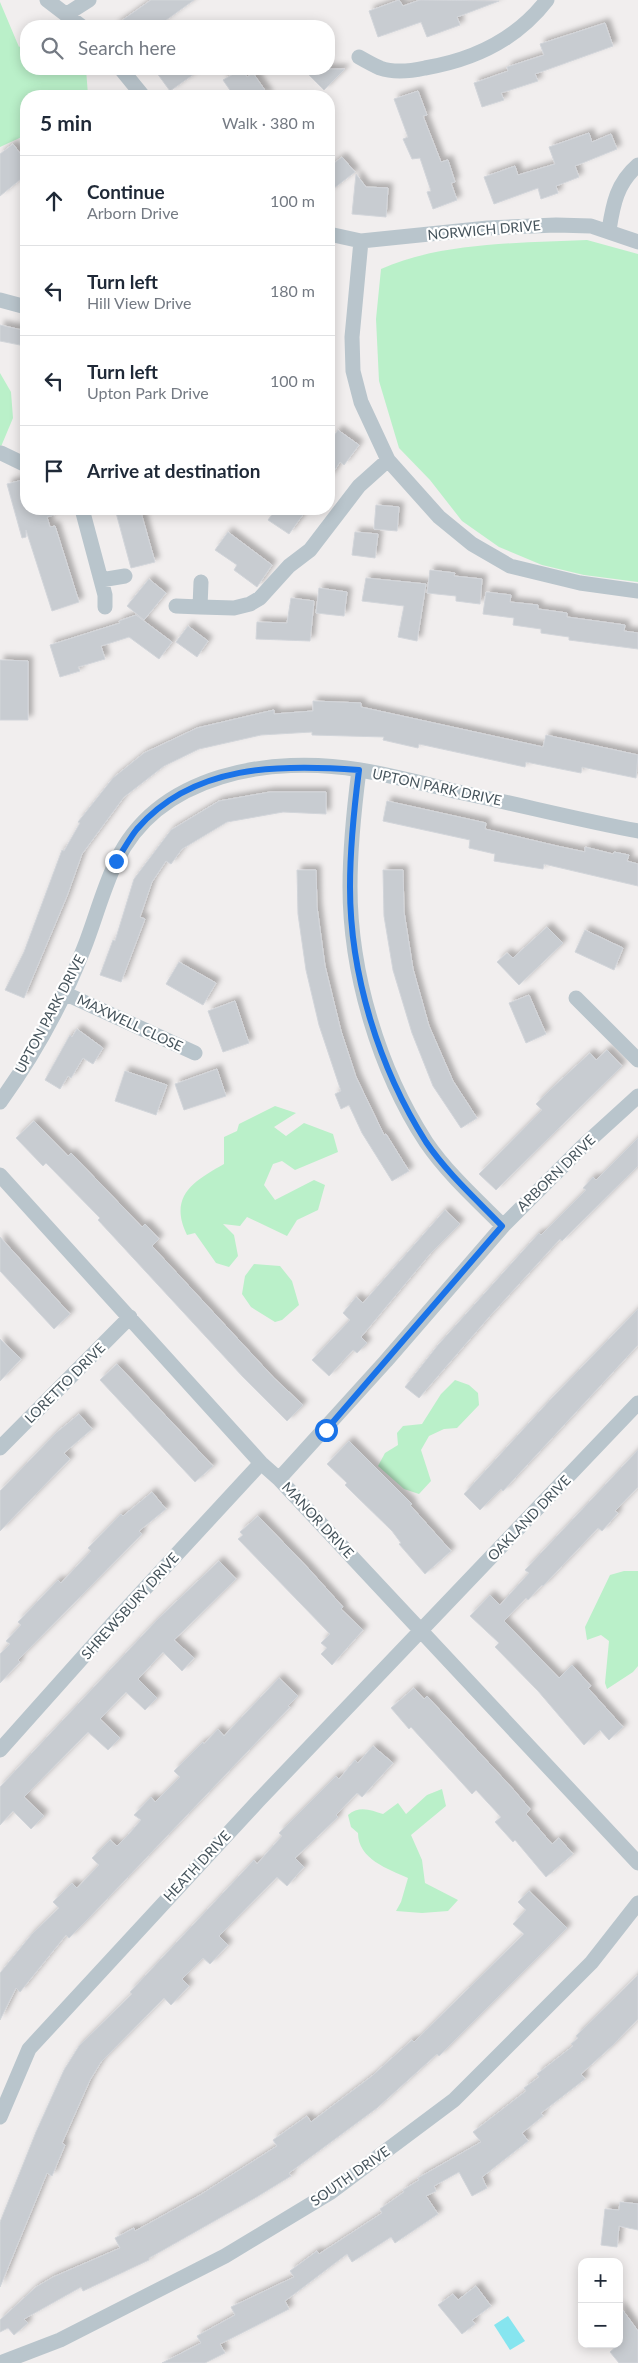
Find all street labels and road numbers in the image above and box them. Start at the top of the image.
street label: NORWICH DRIVE [427,216,541,243]
street label: UPTON PARK DRIVE [371,765,503,809]
street label: UPTON PARK DRIVE [11,952,88,1076]
street label: MAXWELL CLOSE [75,991,186,1054]
street label: ARBORN DRIVE [513,1131,598,1214]
street label: LORETTO DRIVE [21,1339,108,1426]
street label: OAKLAND DRIVE [484,1471,574,1564]
street label: MANOR DRIVE [279,1478,358,1561]
street label: SHREWSBURY DRIVE [77,1549,182,1662]
street label: HEATH DRIVE [159,1827,234,1905]
street label: SOUTH DRIVE [307,2142,392,2209]

